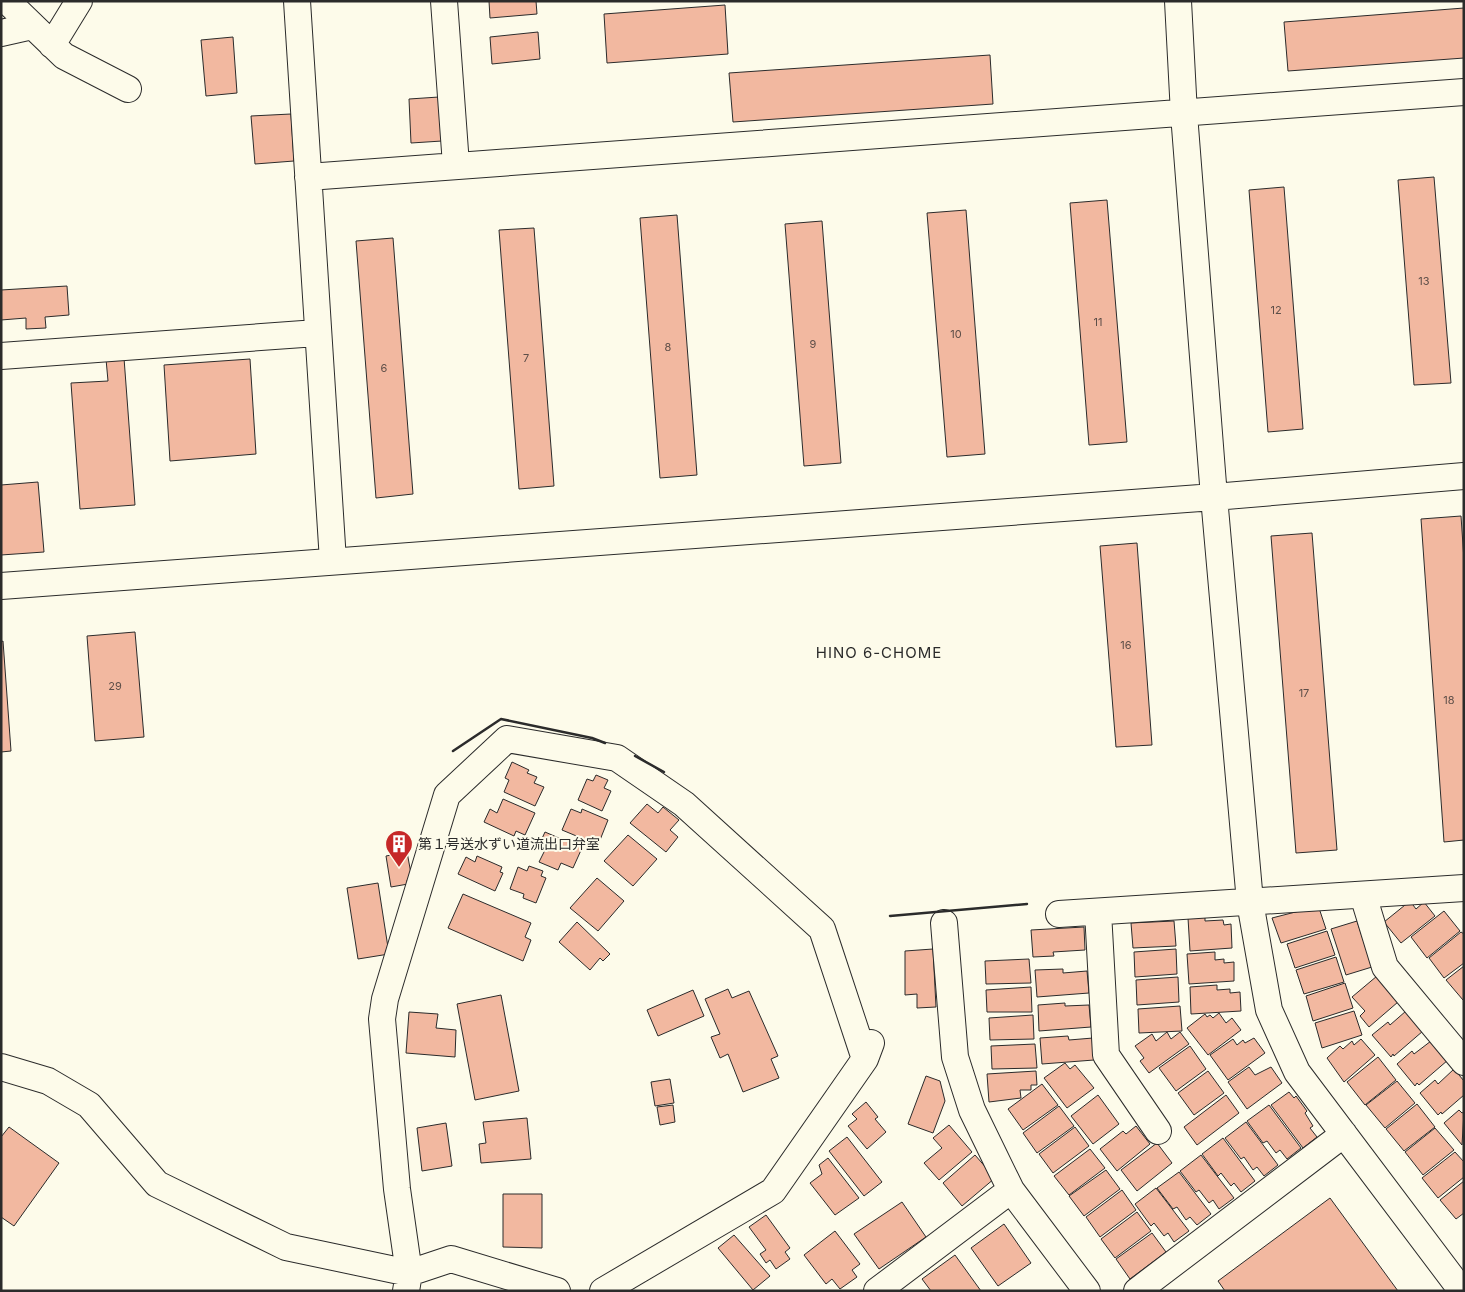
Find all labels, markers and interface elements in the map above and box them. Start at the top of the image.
house number: 13 [1418,274,1430,288]
house number: 12 [1270,303,1282,317]
house number: 11 [1094,315,1102,329]
house number: 10 [950,327,962,341]
house number: 9 [810,337,817,351]
house number: 8 [665,340,672,354]
house number: 7 [523,351,529,365]
house number: 6 [381,361,388,375]
house number: 16 [1120,638,1132,652]
district label: HINO 6-CHOME [816,643,942,662]
house number: 29 [108,679,122,693]
house number: 17 [1299,686,1309,700]
house number: 18 [1443,693,1455,707]
building icon: 第１号送水ずい道流出口弁室 [384,829,414,868]
place label: 第１号送水ずい道流出口弁室 [418,835,600,852]

